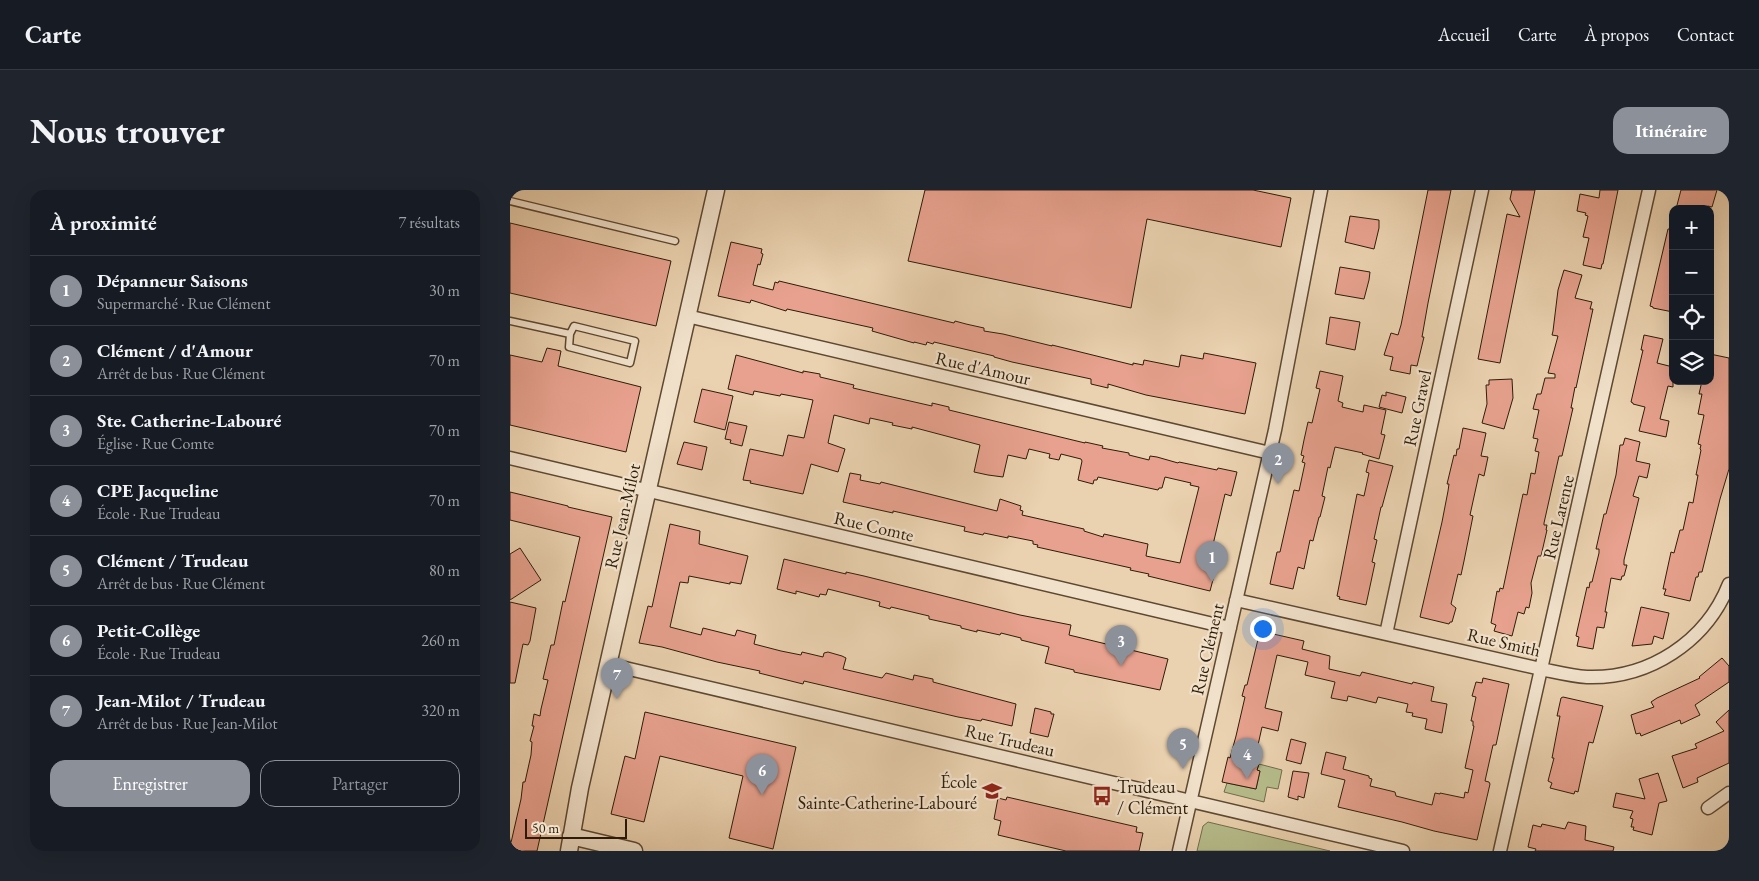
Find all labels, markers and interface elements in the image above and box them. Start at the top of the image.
text: Carte [25,19,81,50]
text: Accueil [1438,23,1490,46]
text: Carte [1518,23,1557,46]
text: À propos [1585,23,1649,46]
text: Contact [1677,23,1734,46]
button: Itinéraire [1613,107,1729,154]
text: Nous trouver [30,108,225,153]
map controls [1669,205,1714,385]
button: + [1669,205,1714,250]
text: À proximité [50,209,157,236]
text: 7 résultats [398,212,460,233]
button: − [1669,250,1714,295]
text: Dépanneur Saisons [97,268,248,293]
text: 1 [62,280,70,301]
text: 30 m [429,280,460,301]
text: Supermarché · Rue Clément [97,293,270,314]
button: locate [1669,295,1714,340]
text: Clément / d'Amour [97,338,253,363]
button: layers [1669,340,1714,385]
street label: Rue d'Amour [933,346,1033,390]
text: 2 [62,350,70,371]
text: 70 m [429,350,460,371]
text: Arrêt de bus · Rue Clément [97,363,265,384]
street label: Rue Gravel [1398,368,1436,448]
text: Ste. Catherine-Labouré [97,408,281,433]
text: 3 [62,420,70,441]
text: 70 m [429,420,460,441]
text: Église · Rue Comte [97,433,214,454]
pin: 2 [1262,443,1294,484]
street label: Rue Jean-Milot [599,461,645,571]
street label: Rue Larente [1537,473,1579,561]
text: CPE Jacqueline [97,478,219,503]
text: 4 [62,490,70,511]
text: 70 m [429,490,460,511]
text: École · Rue Trudeau [97,503,221,524]
street label: Rue Comte [832,506,916,546]
pin: 1 [1196,541,1228,582]
text: Clément / Trudeau [97,548,248,573]
text: 5 [62,560,70,581]
text: 80 m [429,560,460,581]
text: Arrêt de bus · Rue Clément [97,573,265,594]
street label: Rue Clément [1185,601,1229,697]
your location [1250,616,1276,642]
text: Petit-Collège [97,618,200,643]
street label: Rue Smith [1465,622,1543,662]
pin: 3 [1105,625,1137,666]
text: 6 [62,630,70,651]
text: 260 m [421,630,460,651]
text: École · Rue Trudeau [97,643,221,664]
pin: 7 [601,658,633,699]
text: Jean-Milot / Trudeau [97,688,266,713]
text: 7 [62,700,70,721]
text: 320 m [421,700,460,721]
text: Arrêt de bus · Rue Jean-Milot [97,713,278,734]
street label: Rue Trudeau [963,719,1058,762]
pin: 5 [1167,728,1199,769]
pin: 4 [1231,738,1263,779]
pin: 6 [746,754,778,795]
button: Enregistrer [50,760,250,807]
button: Partager [260,760,460,807]
place label: École Sainte-Catherine-Labouré [798,770,977,814]
place label: Trudeau / Clément [1117,775,1188,819]
school or university icon: École Sainte-Catherine-Labouré [981,780,1003,802]
bus stop icon: Trudeau / Clément [1091,785,1113,807]
scale bar [525,816,628,839]
text: 50 m [532,819,559,837]

